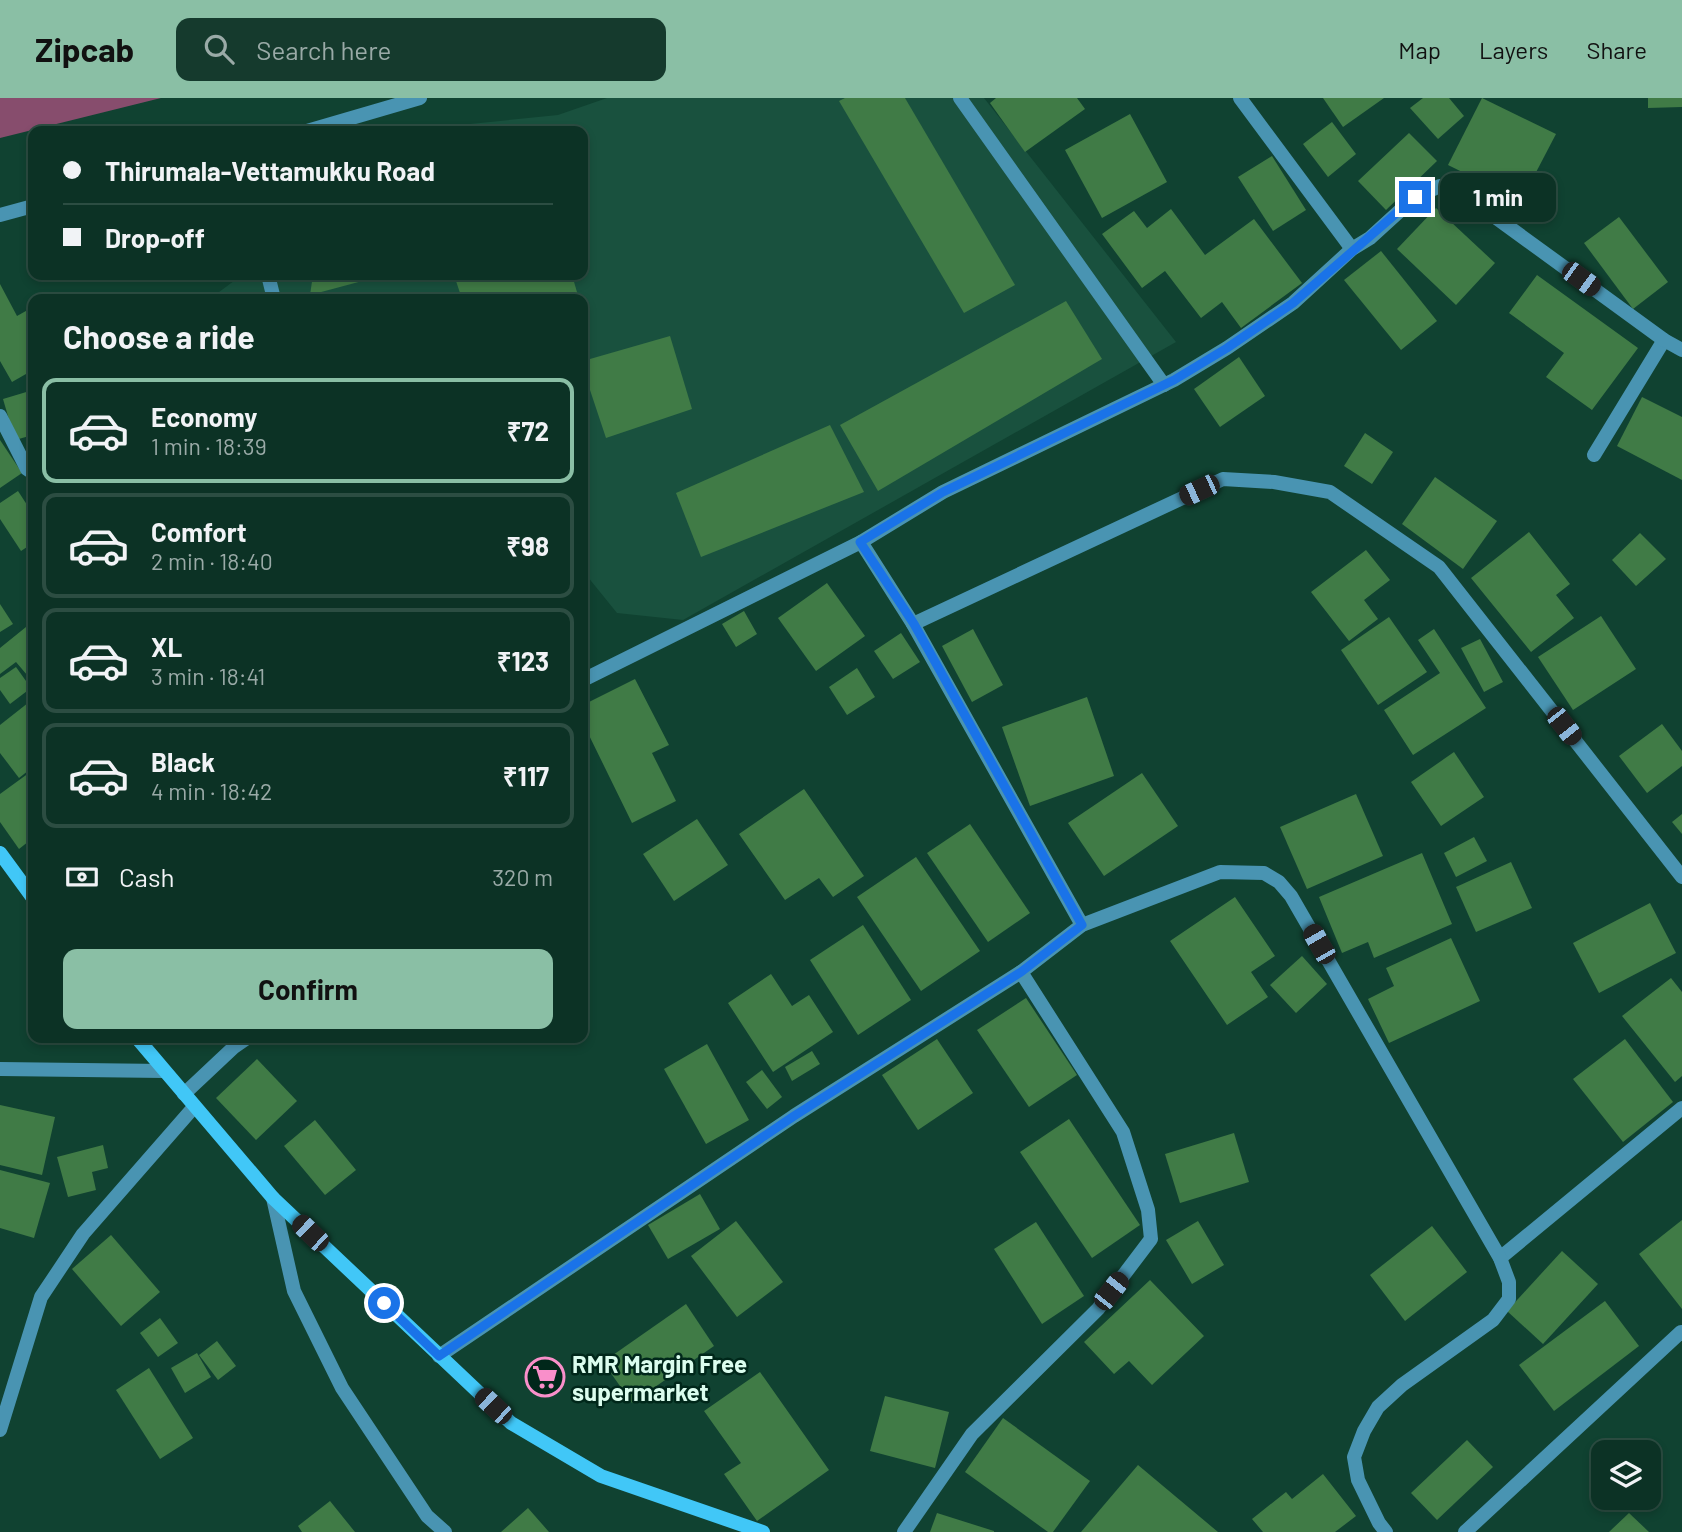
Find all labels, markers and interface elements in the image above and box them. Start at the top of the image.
search box [176,18,666,81]
text: Zipcab [35,29,134,69]
icon: search [200,30,238,68]
text: Search here [256,34,391,65]
text: Map [1398,35,1441,64]
text: Layers [1479,35,1548,64]
text: Share [1586,35,1647,64]
text: Thirumala-Vettamukku Road [105,155,435,186]
callout: 1 min [1440,172,1555,222]
route end [1399,181,1431,213]
text: 1 min [1473,183,1523,211]
text: Drop-off [105,222,205,253]
car [1558,258,1605,300]
text: Choose a ride [63,317,255,355]
icon: car [67,399,130,462]
text: Economy [151,401,257,432]
text: ₹72 [507,415,549,446]
text: 1 min · 18:39 [151,432,267,460]
car [1176,472,1223,508]
icon: car [67,514,130,577]
text: Comfort [151,516,247,547]
text: ₹98 [506,530,549,561]
text: 2 min · 18:40 [151,547,273,575]
icon: car [67,629,130,692]
text: XL [151,631,182,662]
text: ₹123 [497,645,549,676]
text: 3 min · 18:41 [151,662,265,690]
car [1543,703,1586,749]
icon: car [67,744,130,807]
text: Black [151,746,215,777]
text: ₹117 [503,760,549,791]
text: 4 min · 18:42 [151,777,272,805]
icon: cash [63,858,101,896]
text: Cash [119,861,174,892]
text: 320 m [492,863,553,891]
car [1300,921,1339,967]
button: Confirm [63,949,553,1029]
car [288,1211,333,1255]
car [1090,1268,1133,1314]
route start [368,1287,400,1319]
place label: RMR Margin Free supermarket [572,1349,747,1406]
supermarket icon: RMR Margin Free supermarket [524,1356,566,1398]
car [471,1384,516,1428]
map controls [1591,1440,1661,1510]
button: layers [1591,1440,1661,1510]

